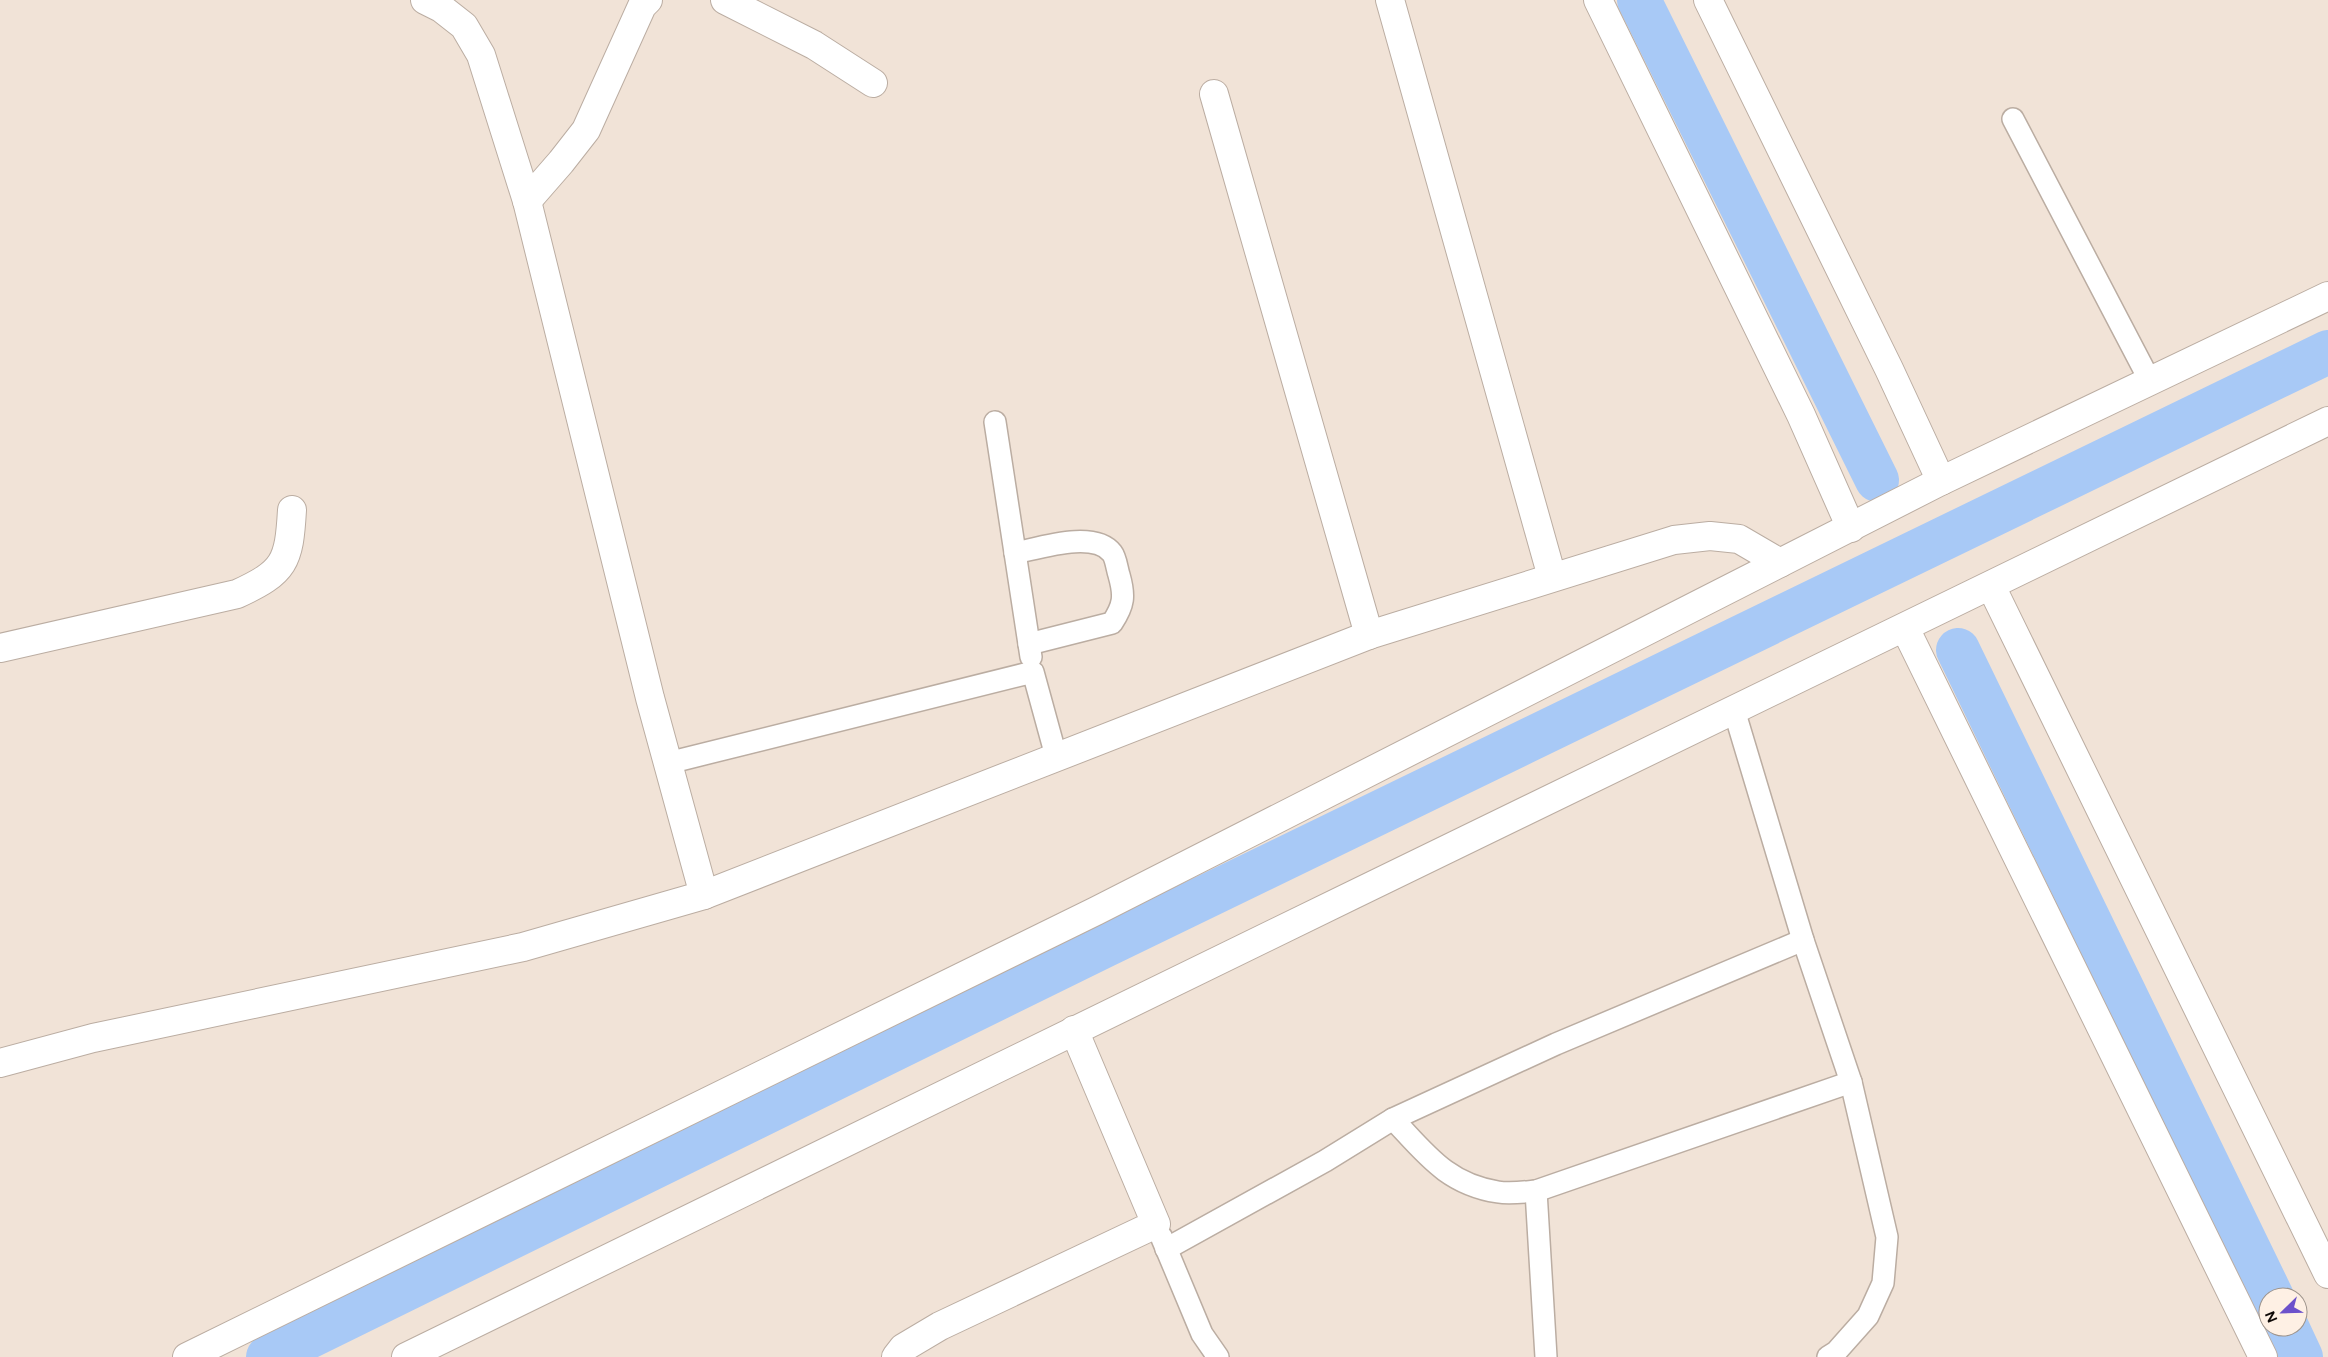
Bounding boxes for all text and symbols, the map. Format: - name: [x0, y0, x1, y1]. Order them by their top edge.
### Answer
- north arrow: [2258, 1287, 2308, 1337]
- text: N: [2262, 1309, 2281, 1325]

